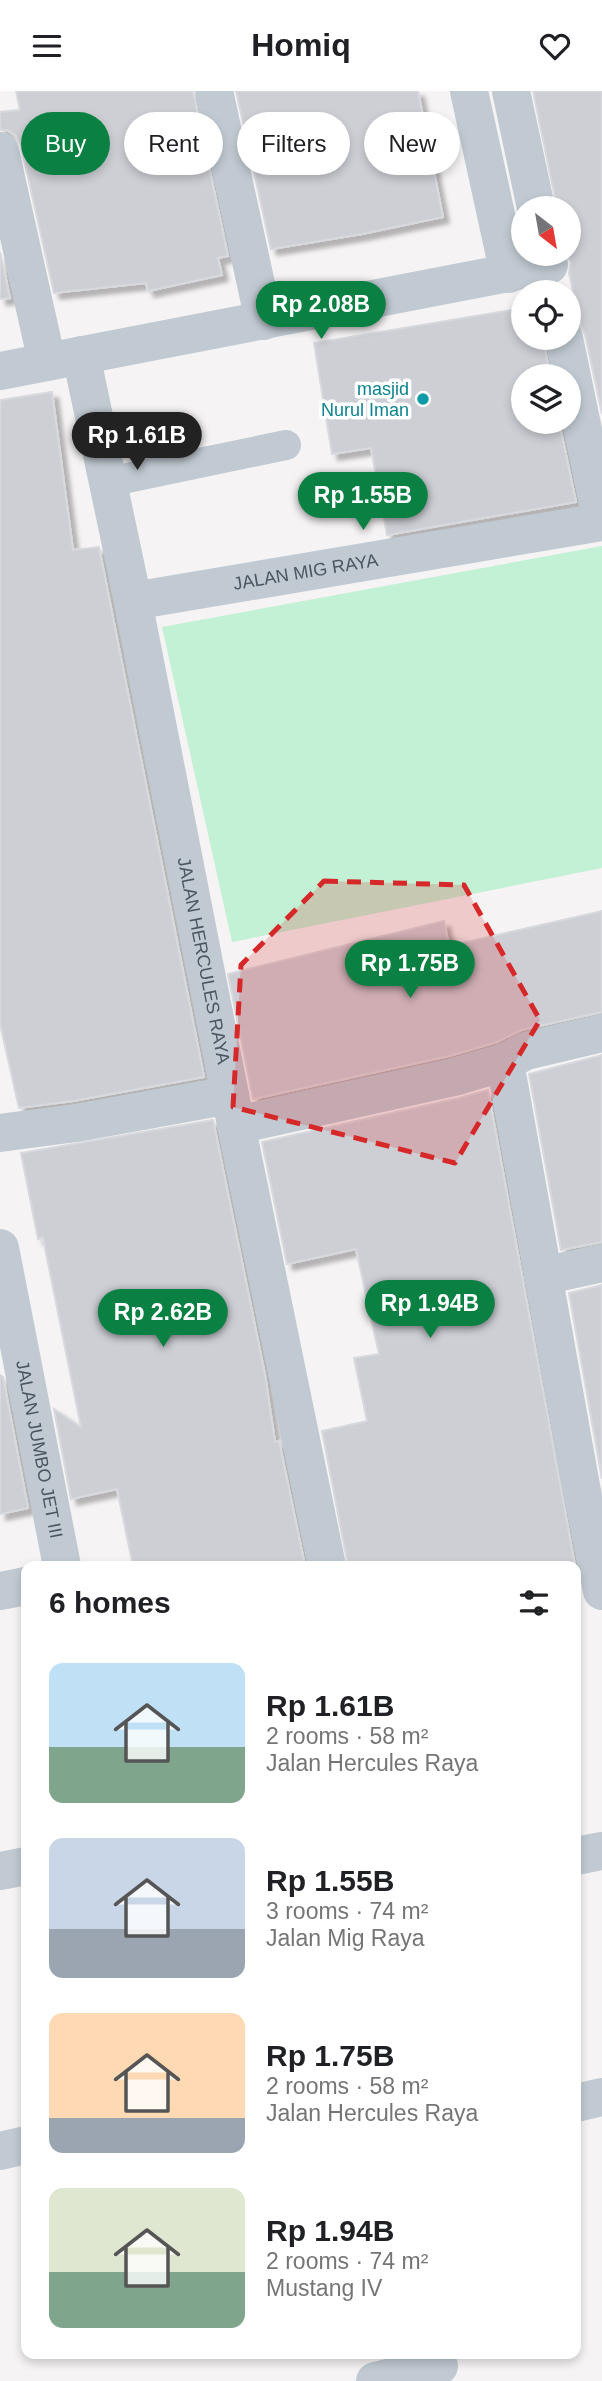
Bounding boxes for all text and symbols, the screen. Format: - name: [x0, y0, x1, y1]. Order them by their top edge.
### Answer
- icon: menu: [28, 27, 66, 65]
- text: Homiq: [251, 27, 351, 63]
- icon: heart: [536, 27, 574, 65]
- chip: Buy: [21, 112, 110, 175]
- chip: Rent: [124, 112, 223, 175]
- chip: Filters: [237, 112, 350, 175]
- chip: New: [364, 112, 460, 175]
- north arrow: [511, 196, 581, 266]
- map controls: [511, 196, 581, 434]
- button: locate: [511, 280, 581, 350]
- pin: Rp 2.08B: [249, 281, 393, 341]
- text: Rp 2.08B: [272, 291, 370, 317]
- button: layers: [511, 364, 581, 434]
- place label: masjid Nurul Iman: [321, 379, 409, 420]
- marker: masjid Nurul Iman: [415, 391, 431, 407]
- pin: Rp 1.61B: [65, 413, 209, 472]
- text: Rp 1.61B: [88, 422, 186, 448]
- pin: Rp 1.55B: [291, 473, 435, 532]
- text: Rp 1.55B: [314, 482, 412, 508]
- street label: JALAN MIG RAYA: [232, 550, 379, 594]
- street label: JALAN HERCULES RAYA: [174, 855, 234, 1066]
- pin: Rp 1.75B: [338, 941, 482, 1000]
- text: Rp 1.75B: [361, 950, 459, 976]
- pin: Rp 1.94B: [358, 1281, 502, 1340]
- pin: Rp 2.62B: [91, 1289, 235, 1349]
- text: Rp 1.94B: [381, 1290, 479, 1316]
- text: Rp 2.62B: [114, 1299, 212, 1325]
- street label: JALAN JUMBO JET III: [12, 1359, 66, 1540]
- icon: filters: [515, 1584, 553, 1622]
- text: 6 homes: [49, 1586, 171, 1619]
- text: Rp 1.61B: [266, 1689, 394, 1722]
- icon: home: [105, 1691, 189, 1775]
- text: 2 rooms · 58 m²: [266, 1723, 428, 1749]
- text: Jalan Hercules Raya: [266, 1750, 478, 1776]
- text: Rp 1.55B: [266, 1864, 394, 1897]
- icon: home: [105, 1866, 189, 1950]
- text: 3 rooms · 74 m²: [266, 1898, 428, 1924]
- text: Jalan Mig Raya: [266, 1925, 425, 1951]
- text: Rp 1.75B: [266, 2039, 394, 2072]
- icon: home: [105, 2041, 189, 2125]
- text: 2 rooms · 58 m²: [266, 2073, 428, 2099]
- text: Jalan Hercules Raya: [266, 2100, 478, 2126]
- text: Rp 1.94B: [266, 2214, 394, 2247]
- icon: home: [105, 2216, 189, 2300]
- text: 2 rooms · 74 m²: [266, 2248, 428, 2274]
- text: Mustang IV: [266, 2275, 382, 2301]

